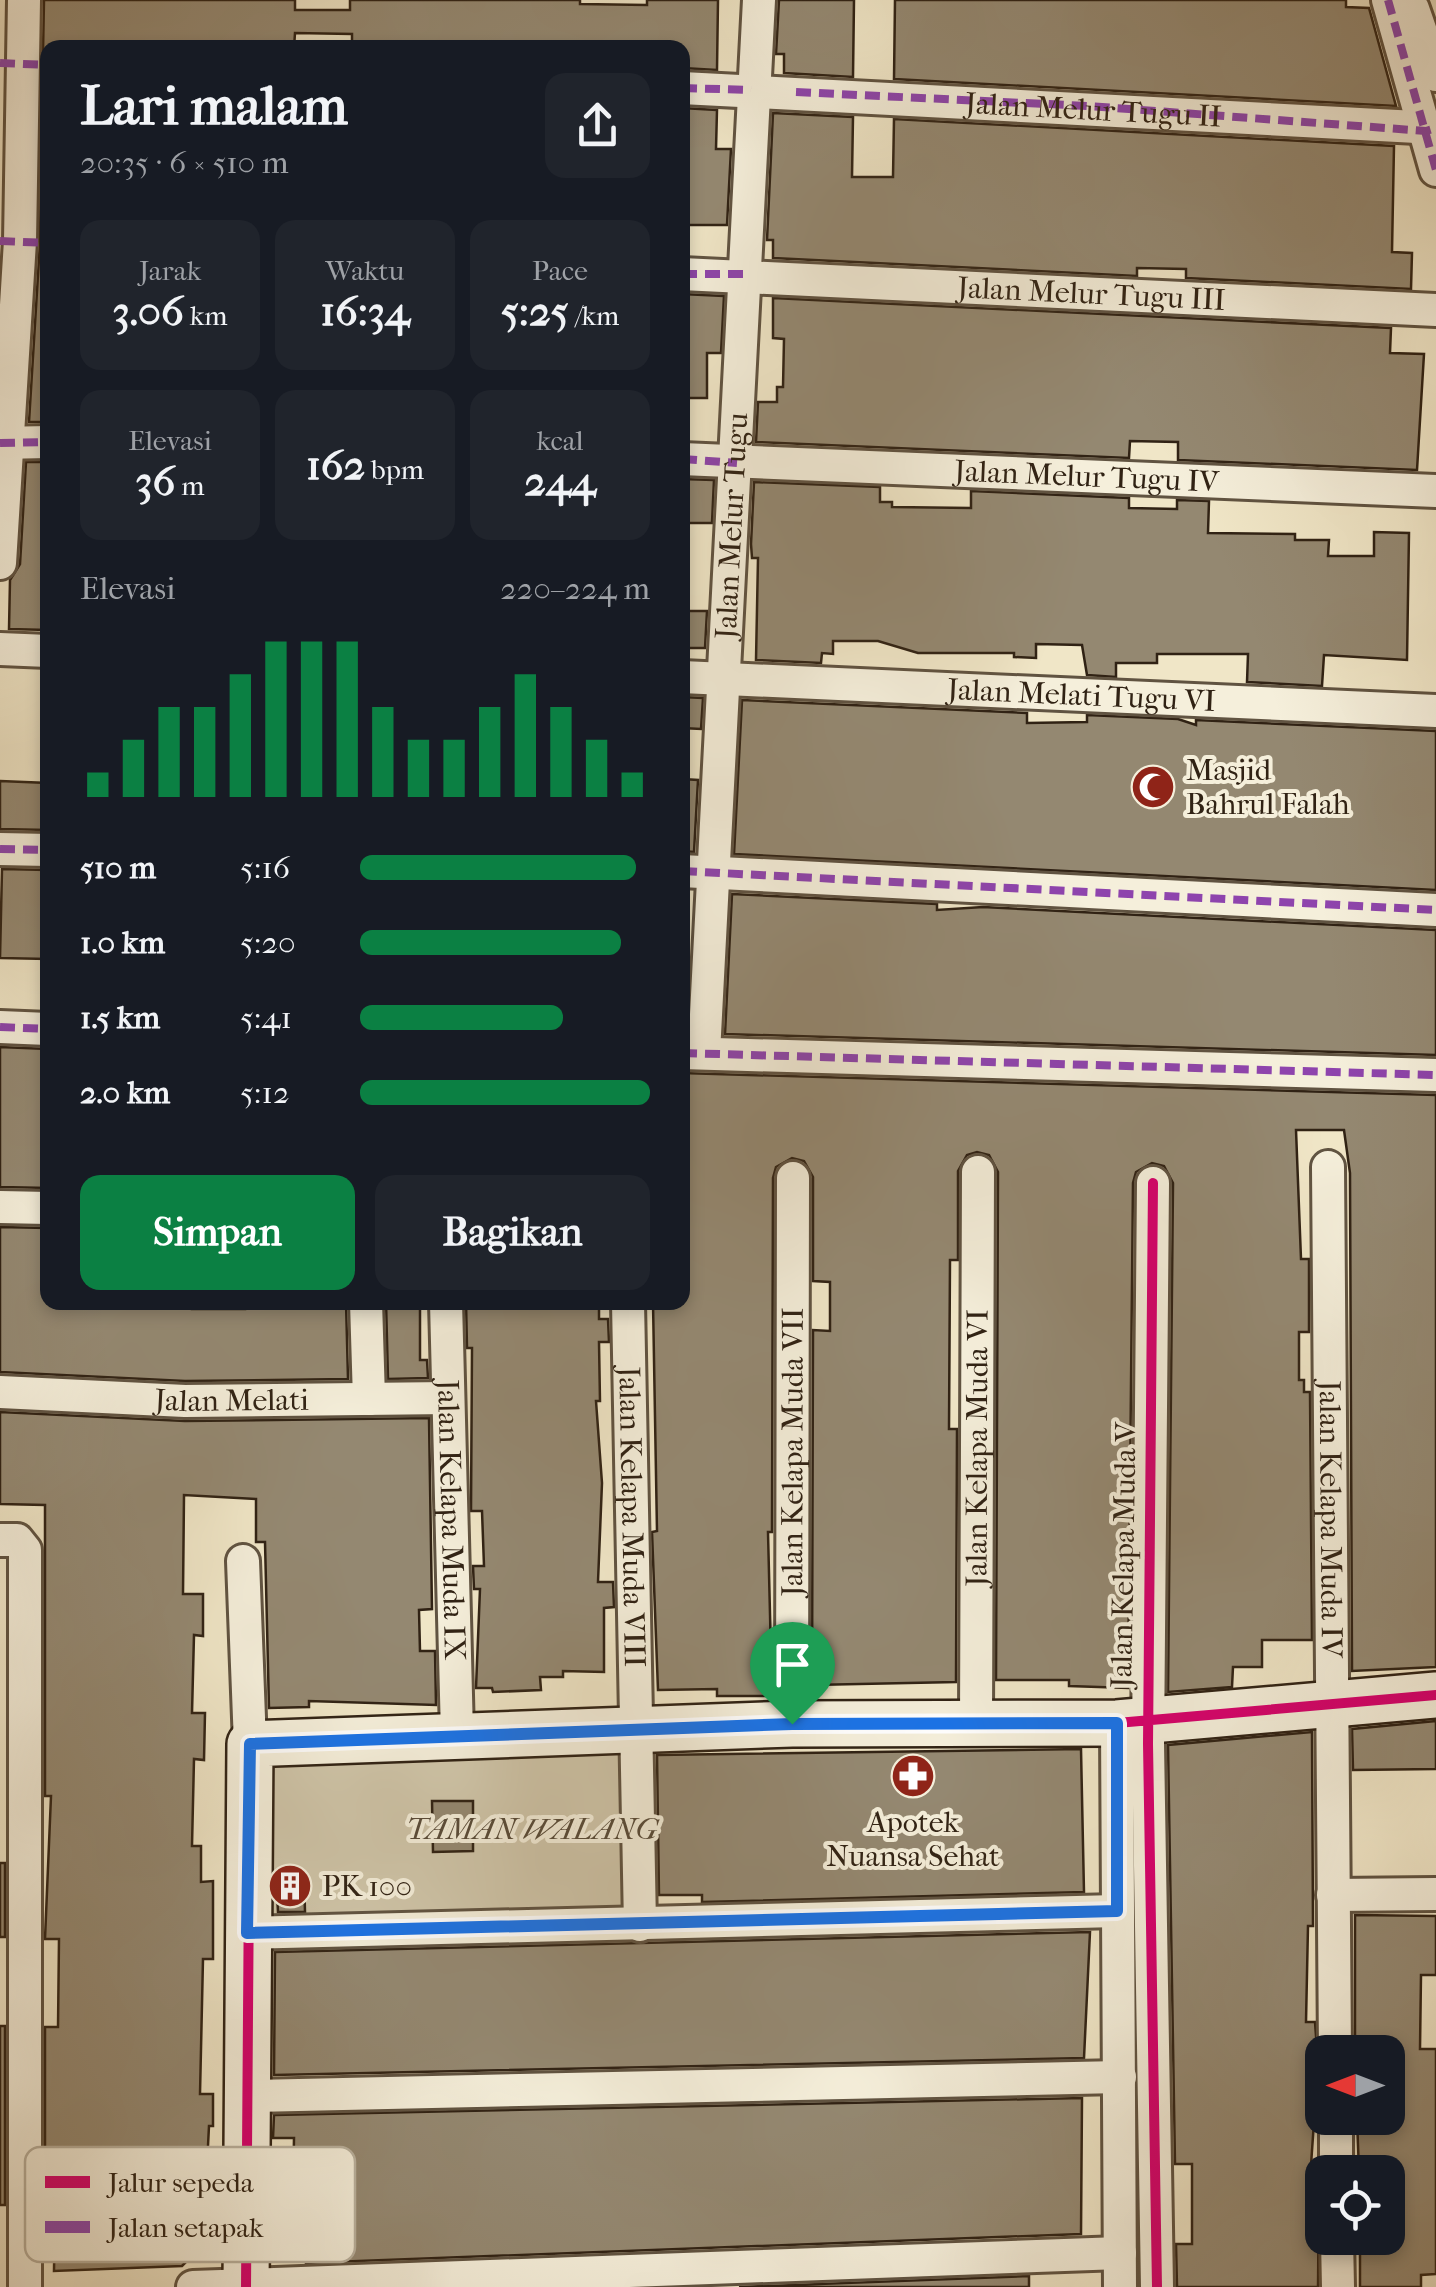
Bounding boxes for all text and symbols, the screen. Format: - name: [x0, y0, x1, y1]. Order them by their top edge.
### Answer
- button: share: [545, 73, 650, 178]
- text: Lari malam: [80, 74, 348, 138]
- street label: Jalan Melur Tugu II: [962, 85, 1222, 134]
- text: 20:35 · 6 × 510 m: [80, 144, 289, 181]
- text: Jarak: [139, 254, 201, 287]
- text: Waktu: [326, 254, 404, 287]
- text: Pace: [532, 254, 588, 287]
- street label: Jalan Melur Tugu III: [955, 270, 1226, 317]
- text: 3.06: [113, 287, 184, 336]
- text: 16:34: [320, 287, 410, 336]
- text: 5:25: [501, 287, 569, 336]
- text: km: [184, 299, 227, 332]
- text: /km: [569, 299, 619, 332]
- street label: Jalan Melur Tugu: [708, 412, 755, 642]
- text: Elevasi: [128, 424, 212, 457]
- text: kcal: [536, 424, 584, 457]
- text: 162: [306, 441, 365, 490]
- text: bpm: [365, 453, 424, 486]
- street label: Jalan Melur Tugu IV: [952, 453, 1221, 499]
- text: 36: [135, 457, 175, 506]
- text: 244: [524, 457, 596, 506]
- text: m: [175, 469, 205, 502]
- text: Elevasi: [80, 570, 175, 607]
- text: 220–224 m: [500, 570, 650, 607]
- street label: Jalan Melati Tugu VI: [945, 671, 1216, 719]
- place label: Masjid Bahrul Falah: [1186, 753, 1350, 822]
- mosque icon: Masjid Bahrul Falah: [1130, 764, 1176, 810]
- text: 510 m: [80, 849, 156, 886]
- text: 5:16: [240, 849, 290, 886]
- text: 1.0 km: [80, 924, 165, 961]
- text: 5:20: [240, 924, 296, 961]
- text: 1.5 km: [80, 999, 160, 1036]
- text: 5:41: [240, 999, 292, 1036]
- text: 2.0 km: [80, 1074, 170, 1111]
- text: 5:12: [240, 1074, 289, 1111]
- button: Simpan: [80, 1175, 355, 1290]
- button: Bagikan: [375, 1175, 650, 1290]
- street label: Jalan Kelapa Muda VII: [775, 1307, 810, 1599]
- street label: Jalan Kelapa Muda VI: [959, 1309, 995, 1589]
- street label: Jalan Kelapa Muda VIII: [612, 1364, 653, 1668]
- street label: Jalan Kelapa Muda IX: [430, 1377, 473, 1662]
- street label: Jalan Kelapa Muda IV: [1312, 1378, 1349, 1659]
- street label: Jalan Melati: [152, 1382, 309, 1419]
- street label: Jalan Kelapa Muda V: [1104, 1421, 1144, 1690]
- pin: [750, 1622, 835, 1725]
- icon: arrive: [765, 1637, 820, 1692]
- pharmacy icon: Apotek Nuansa Sehat: [890, 1753, 936, 1799]
- place label: Apotek Nuansa Sehat: [826, 1805, 1000, 1874]
- park label: TAMAN WALANG: [406, 1812, 660, 1847]
- building icon: PK 100: [267, 1863, 313, 1909]
- place label: PK 100: [322, 1869, 412, 1904]
- north arrow: [1305, 2035, 1405, 2135]
- map controls: [1305, 2035, 1405, 2255]
- legend: [25, 2147, 355, 2262]
- button: locate: [1305, 2155, 1405, 2255]
- text: Jalur sepeda: [106, 2166, 255, 2199]
- text: Jalan setapak: [106, 2211, 264, 2244]

